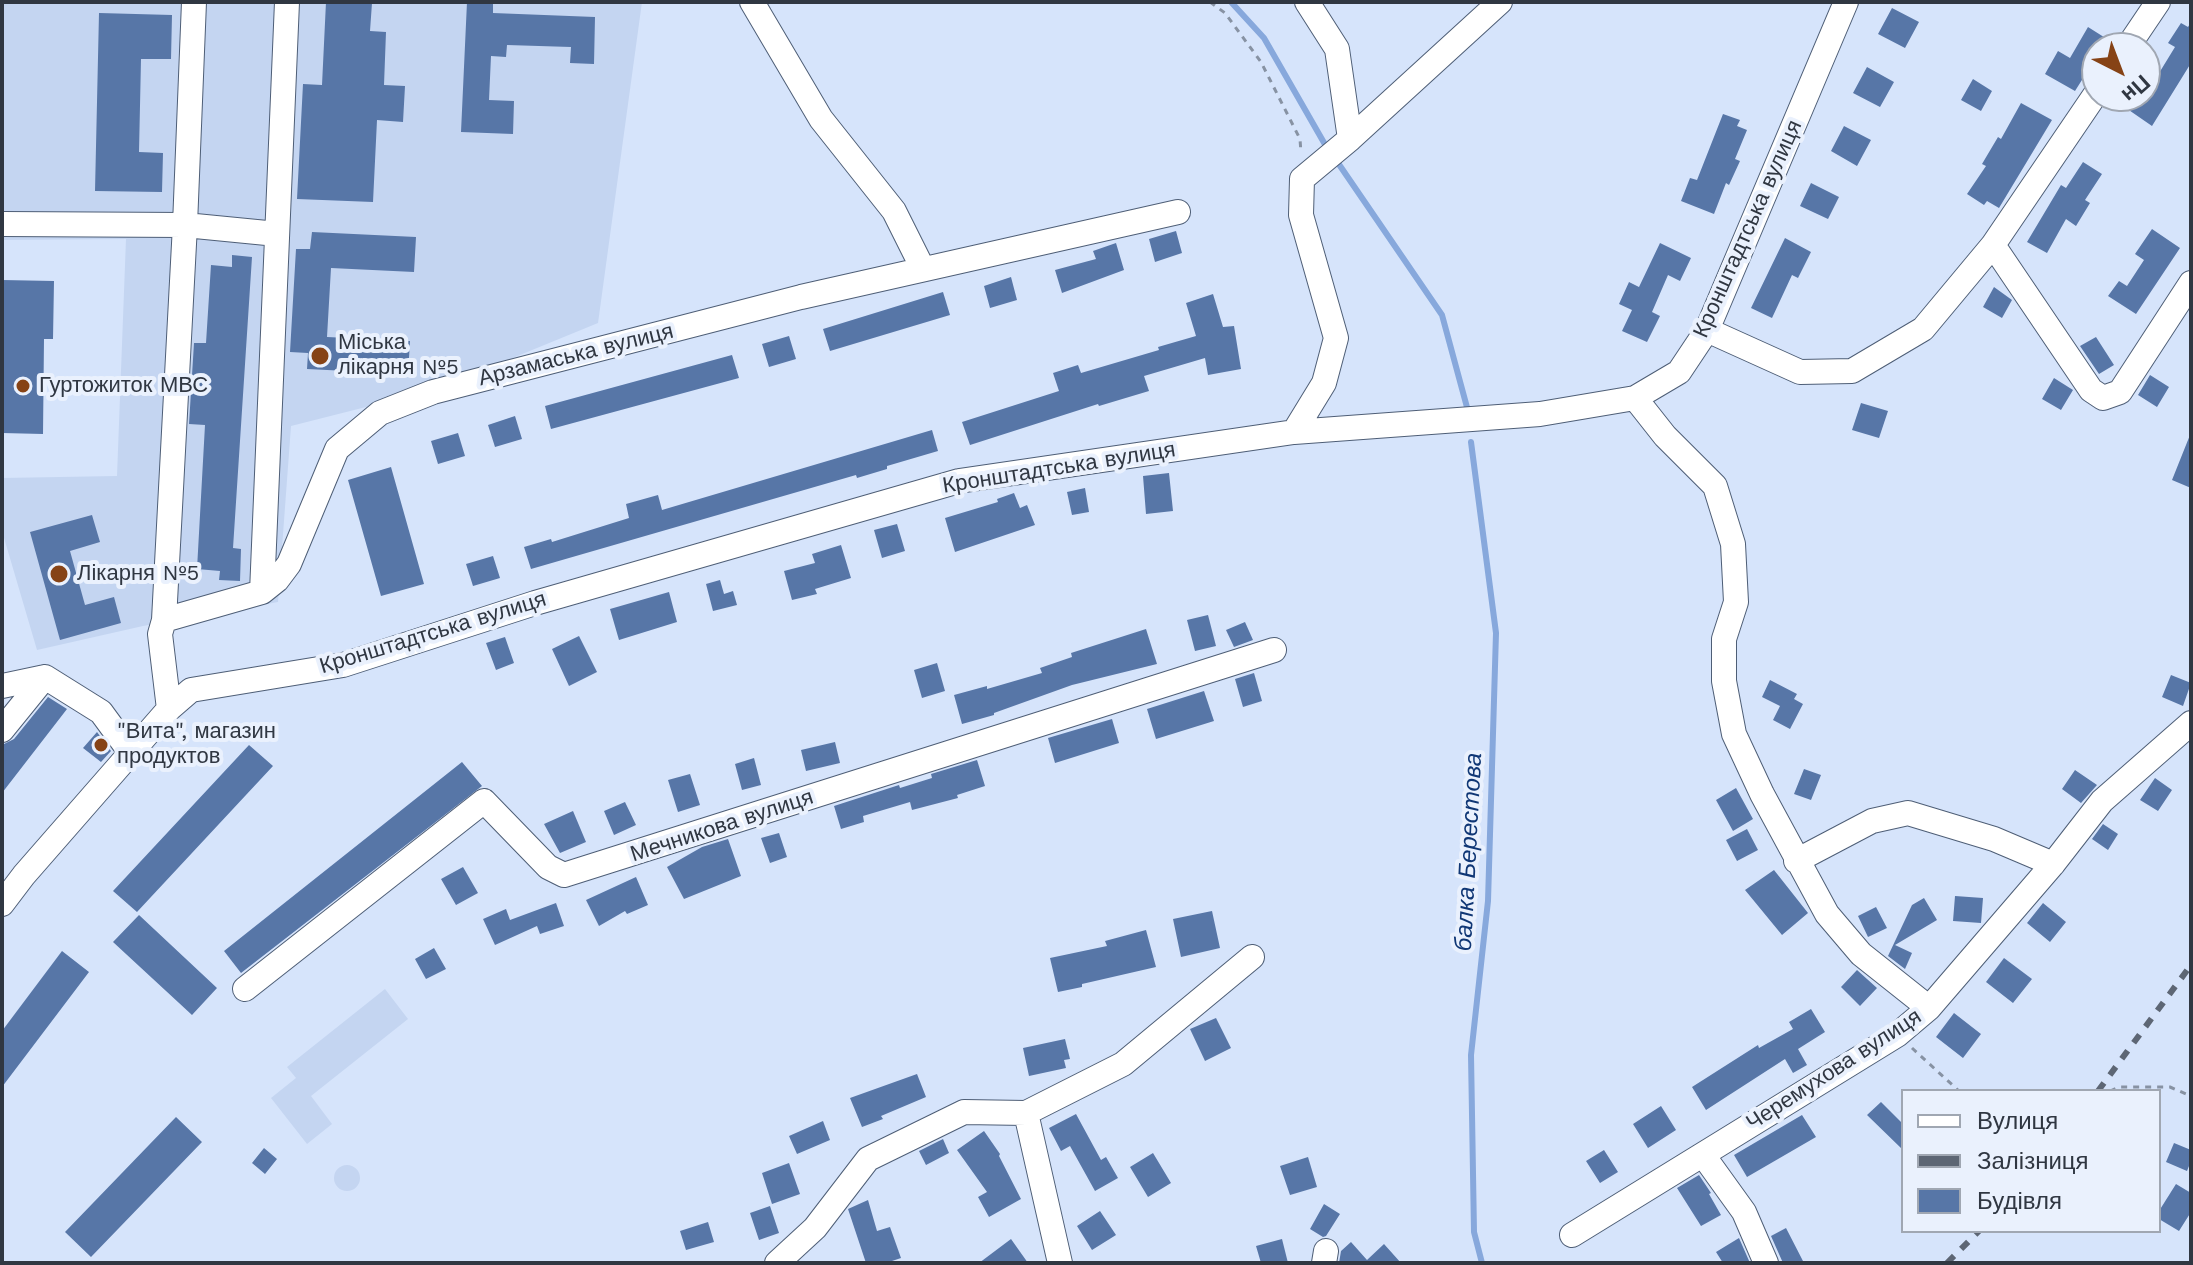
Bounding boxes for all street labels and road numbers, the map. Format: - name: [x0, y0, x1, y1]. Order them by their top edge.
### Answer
- street label: Кронштадтська вулиця: [1688, 116, 1808, 342]
- street label: Арзамаська вулиця: [476, 318, 676, 392]
- street label: Кронштадтська вулиця: [941, 437, 1177, 499]
- street label: Кронштадтська вулиця: [317, 586, 549, 680]
- street label: Мечникова вулиця: [627, 784, 817, 868]
- street label: Черемухова вулиця: [1742, 1004, 1926, 1136]

